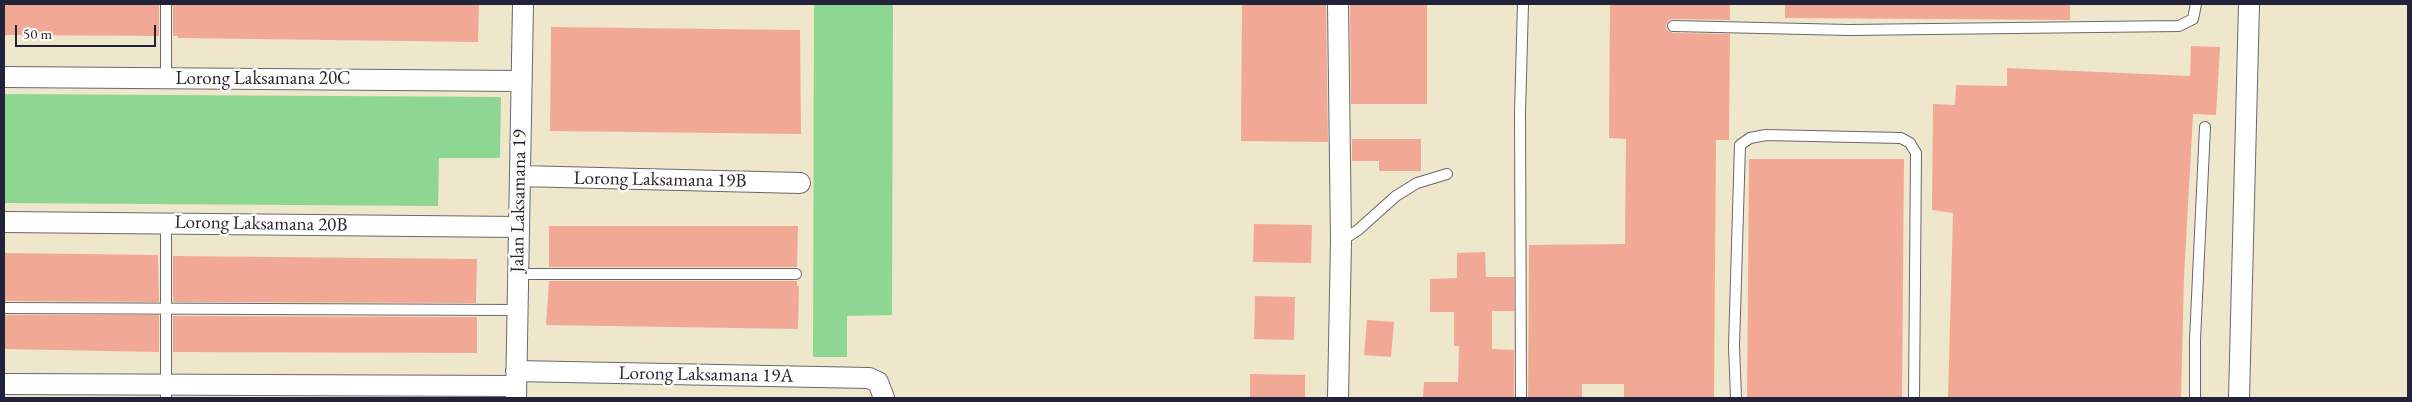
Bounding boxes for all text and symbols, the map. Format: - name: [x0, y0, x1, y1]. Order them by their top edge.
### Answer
- scale bar: [18, 15, 159, 47]
- text: 50 m: [23, 24, 52, 43]
- street label: Lorong Laksamana 20C: [175, 68, 351, 90]
- street label: Jalan Laksamana 19: [506, 129, 532, 273]
- street label: Lorong Laksamana 19B: [573, 167, 747, 193]
- street label: Lorong Laksamana 20B: [174, 211, 348, 237]
- street label: Lorong Laksamana 19A: [618, 362, 794, 388]

